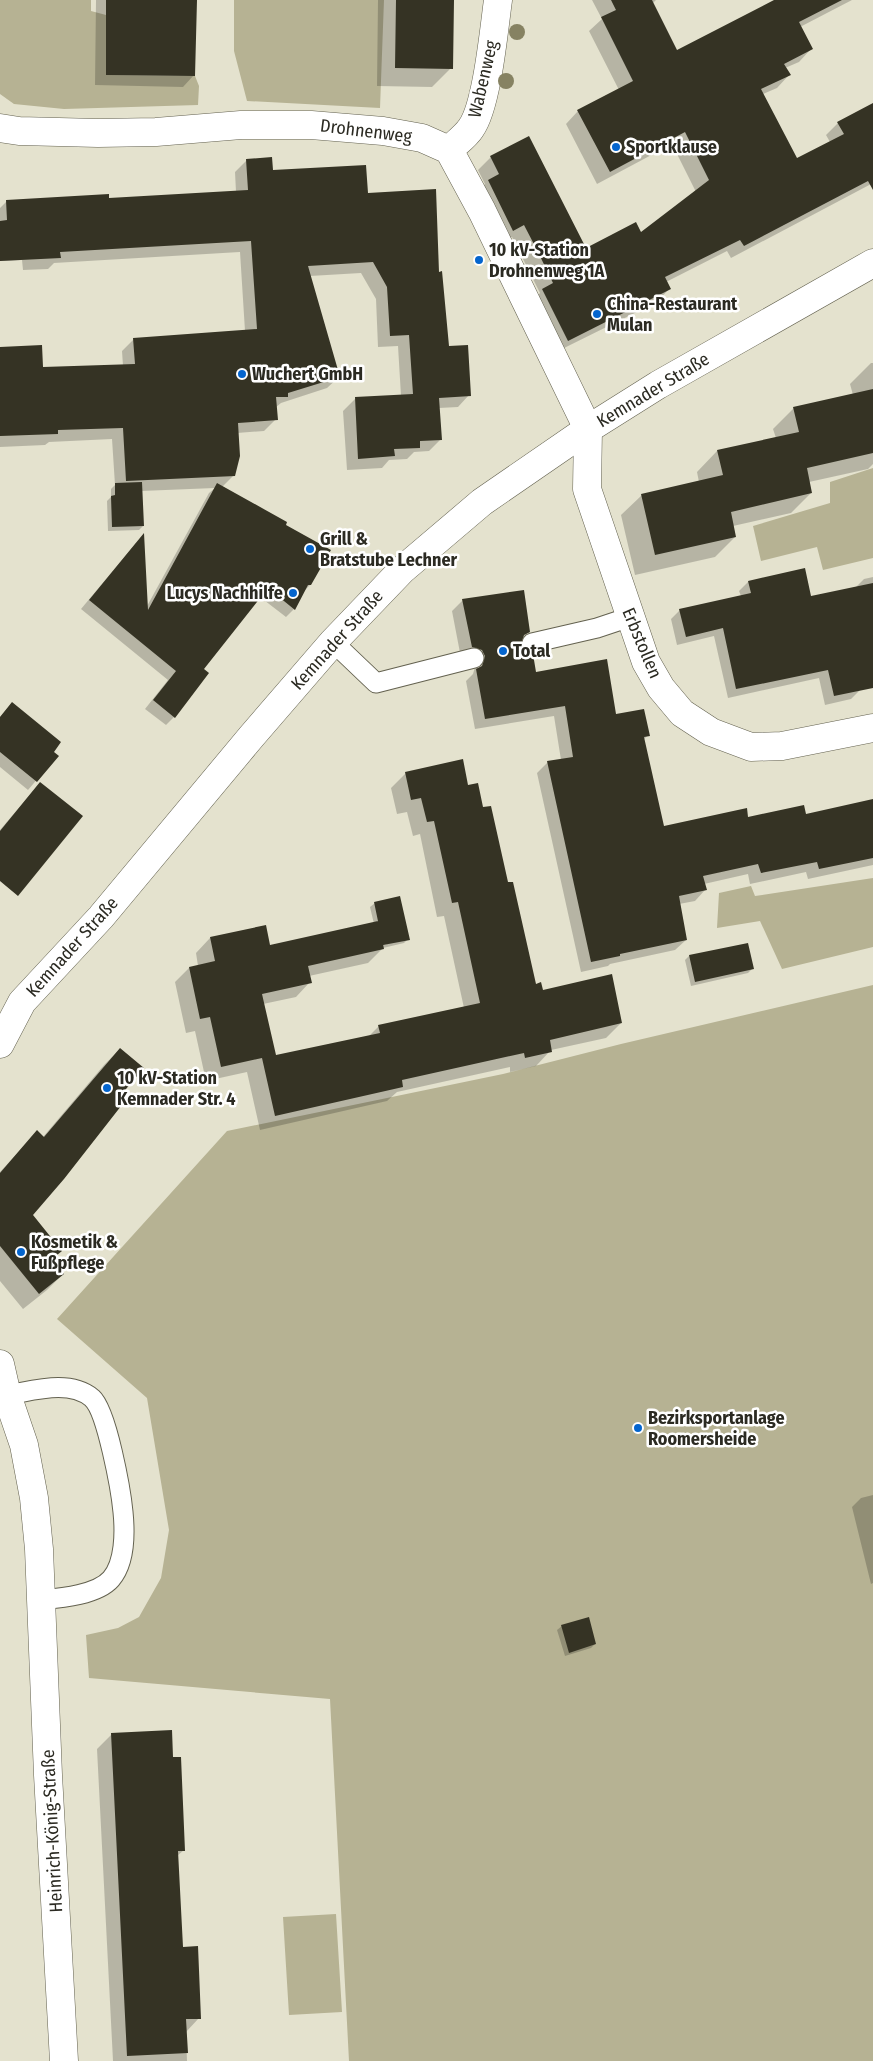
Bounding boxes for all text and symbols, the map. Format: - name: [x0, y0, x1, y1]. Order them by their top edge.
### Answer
- street label: Wabenweg: [463, 38, 503, 120]
- street label: Drohnenweg: [319, 114, 414, 148]
- place label: Sportklause: [626, 136, 717, 158]
- marker: Sportklause: [610, 141, 622, 153]
- place label: 10 kV-Station Drohnenweg 1A: [489, 239, 605, 282]
- marker: 10 kV-Station Drohnenweg 1A: [473, 254, 485, 266]
- place label: China-Restaurant Mulan: [607, 293, 738, 336]
- marker: China-Restaurant Mulan: [591, 308, 603, 320]
- street label: Kemnader Straße: [593, 348, 713, 432]
- place label: Wuchert GmbH: [252, 363, 363, 385]
- marker: Wuchert GmbH: [236, 368, 248, 380]
- place label: Grill & Bratstube Lechner: [320, 528, 458, 571]
- marker: Grill & Bratstube Lechner: [304, 543, 316, 555]
- place label: Lucys Nachhilfe: [167, 582, 283, 604]
- street label: Kemnader Straße: [286, 585, 388, 695]
- marker: Lucys Nachhilfe: [287, 587, 299, 599]
- street label: Erbstollen: [617, 604, 667, 682]
- place label: Total: [513, 640, 550, 662]
- marker: Total: [497, 645, 509, 657]
- street label: Kemnader Straße: [21, 892, 123, 1002]
- place label: 10 kV-Station Kemnader Str. 4: [117, 1067, 236, 1110]
- marker: 10 kV-Station Kemnader Str. 4: [101, 1082, 113, 1094]
- place label: Kosmetik & Fußpflege: [31, 1231, 118, 1274]
- marker: Kosmetik & Fußpflege: [15, 1246, 27, 1258]
- place label: Bezirksportanlage Roomersheide: [648, 1407, 785, 1450]
- marker: Bezirksportanlage Roomersheide: [632, 1422, 644, 1434]
- street label: Heinrich-König-Straße: [37, 1749, 67, 1913]

